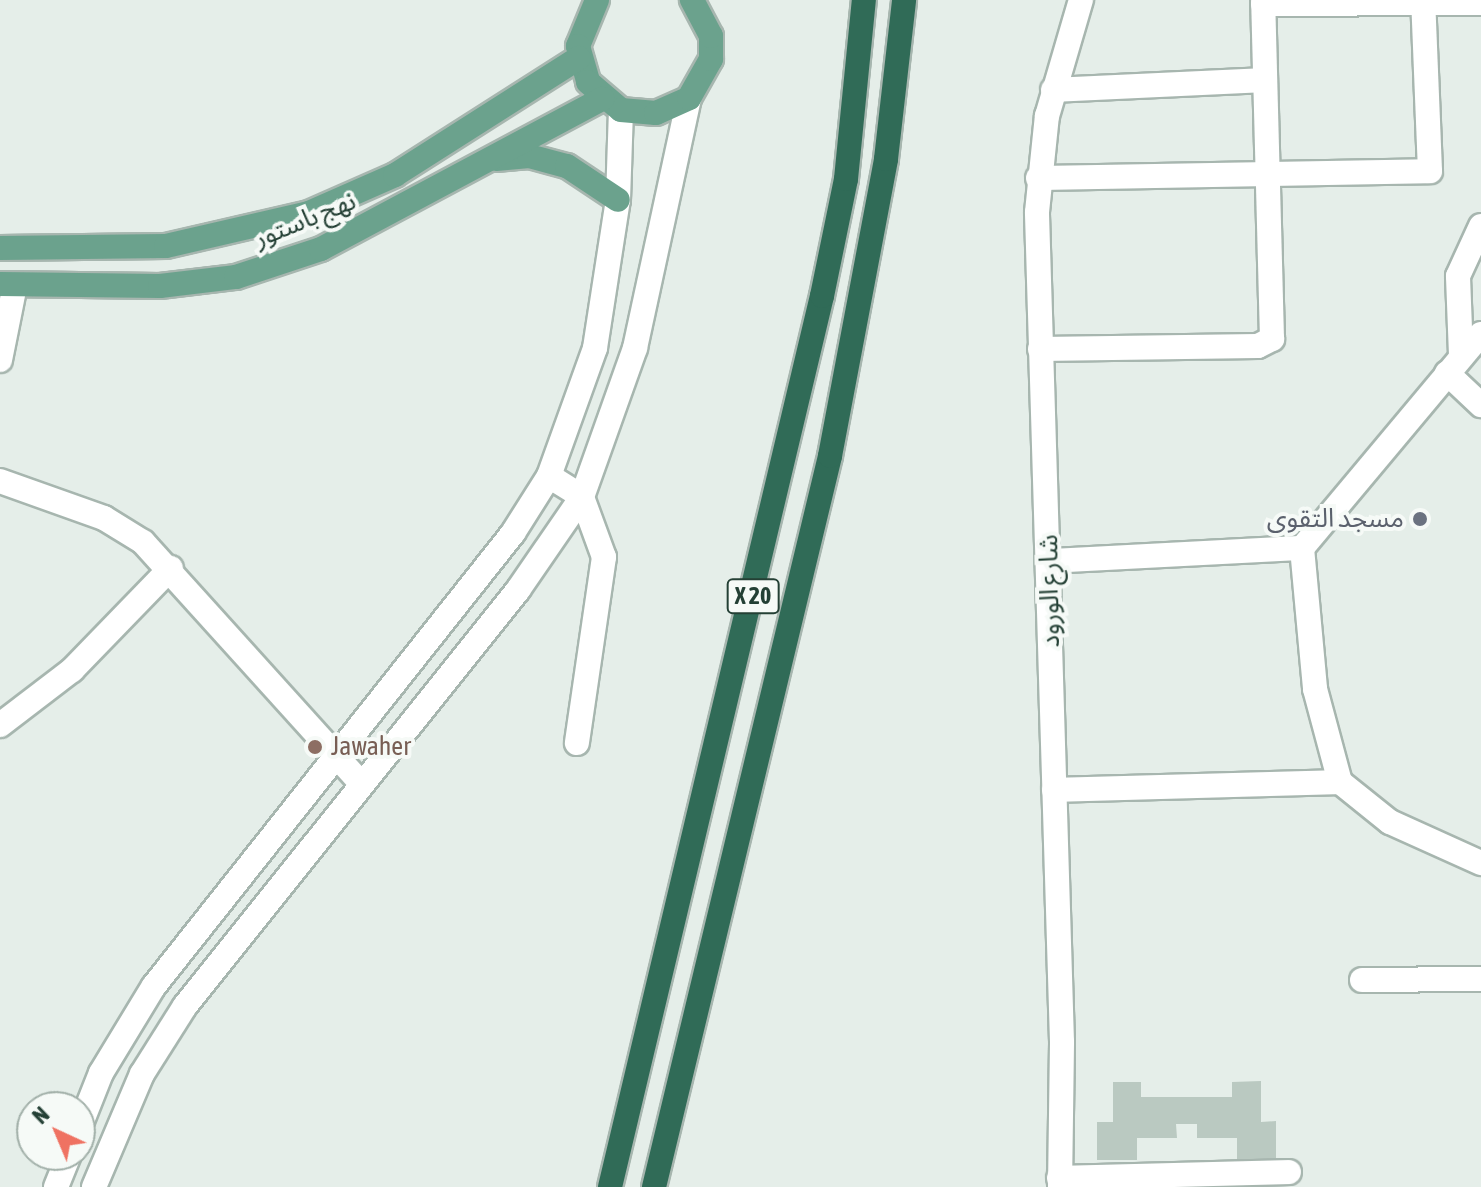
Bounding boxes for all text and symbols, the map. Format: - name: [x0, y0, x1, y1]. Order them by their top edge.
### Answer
- street label: نهج باستور: [250, 185, 360, 255]
- place label: مسجد التقوى: [1267, 503, 1404, 535]
- marker: مسجد التقوى: [1411, 510, 1429, 528]
- street label: شارع الورود: [1033, 534, 1067, 648]
- road number: X 20: [725, 576, 781, 616]
- place label: Jawaher: [331, 731, 411, 763]
- marker: Jawaher: [306, 738, 324, 756]
- north arrow: [16, 1091, 96, 1171]
- text: N: [27, 1101, 54, 1129]

